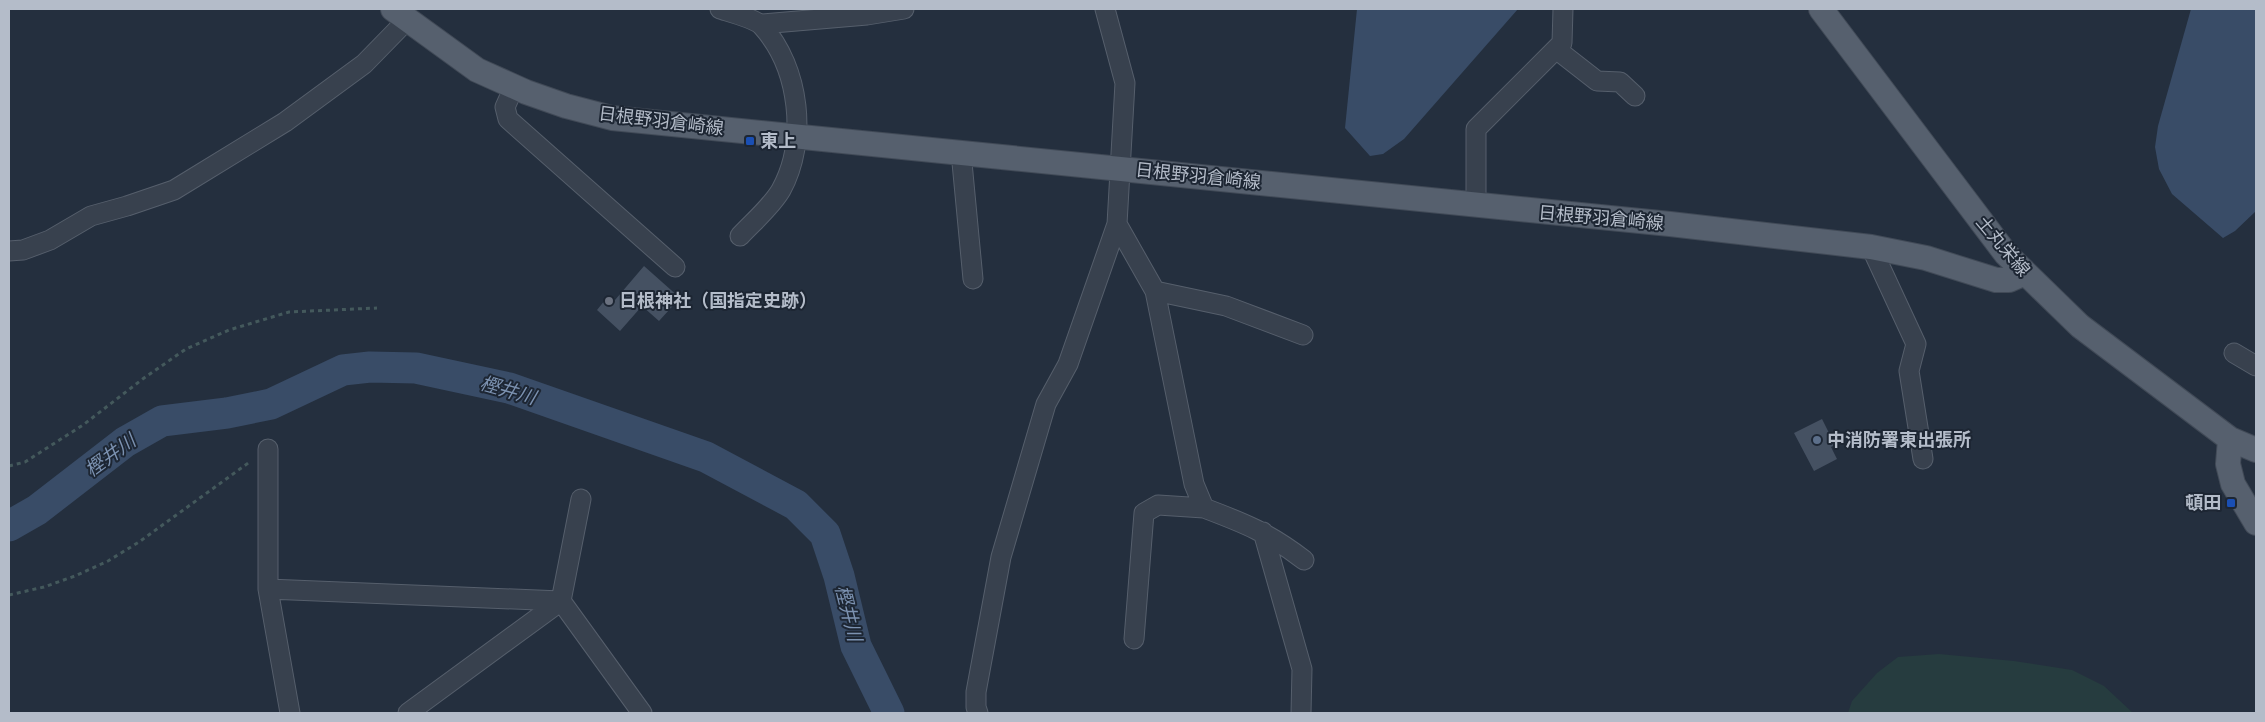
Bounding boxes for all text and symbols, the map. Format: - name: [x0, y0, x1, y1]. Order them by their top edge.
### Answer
- street label: 日根野羽倉崎線: [597, 102, 725, 139]
- place label: 東上: [760, 130, 796, 151]
- marker: 東上: [744, 135, 756, 147]
- street label: 日根野羽倉崎線: [1134, 158, 1262, 193]
- street label: 日根野羽倉崎線: [1537, 202, 1665, 233]
- street label: 土丸栄線: [1972, 211, 2035, 280]
- place label: 日根神社（国指定史跡）: [619, 290, 817, 311]
- marker: 日根神社（国指定史跡）: [603, 295, 615, 307]
- water label: 樫井川: [478, 372, 540, 409]
- water label: 樫井川: [80, 428, 141, 481]
- place label: 中消防署東出張所: [1827, 429, 1971, 450]
- marker: 中消防署東出張所: [1811, 434, 1823, 446]
- place label: 頓田: [2185, 492, 2221, 513]
- marker: 頓田: [2225, 497, 2237, 509]
- water label: 樫井川: [831, 583, 867, 645]

